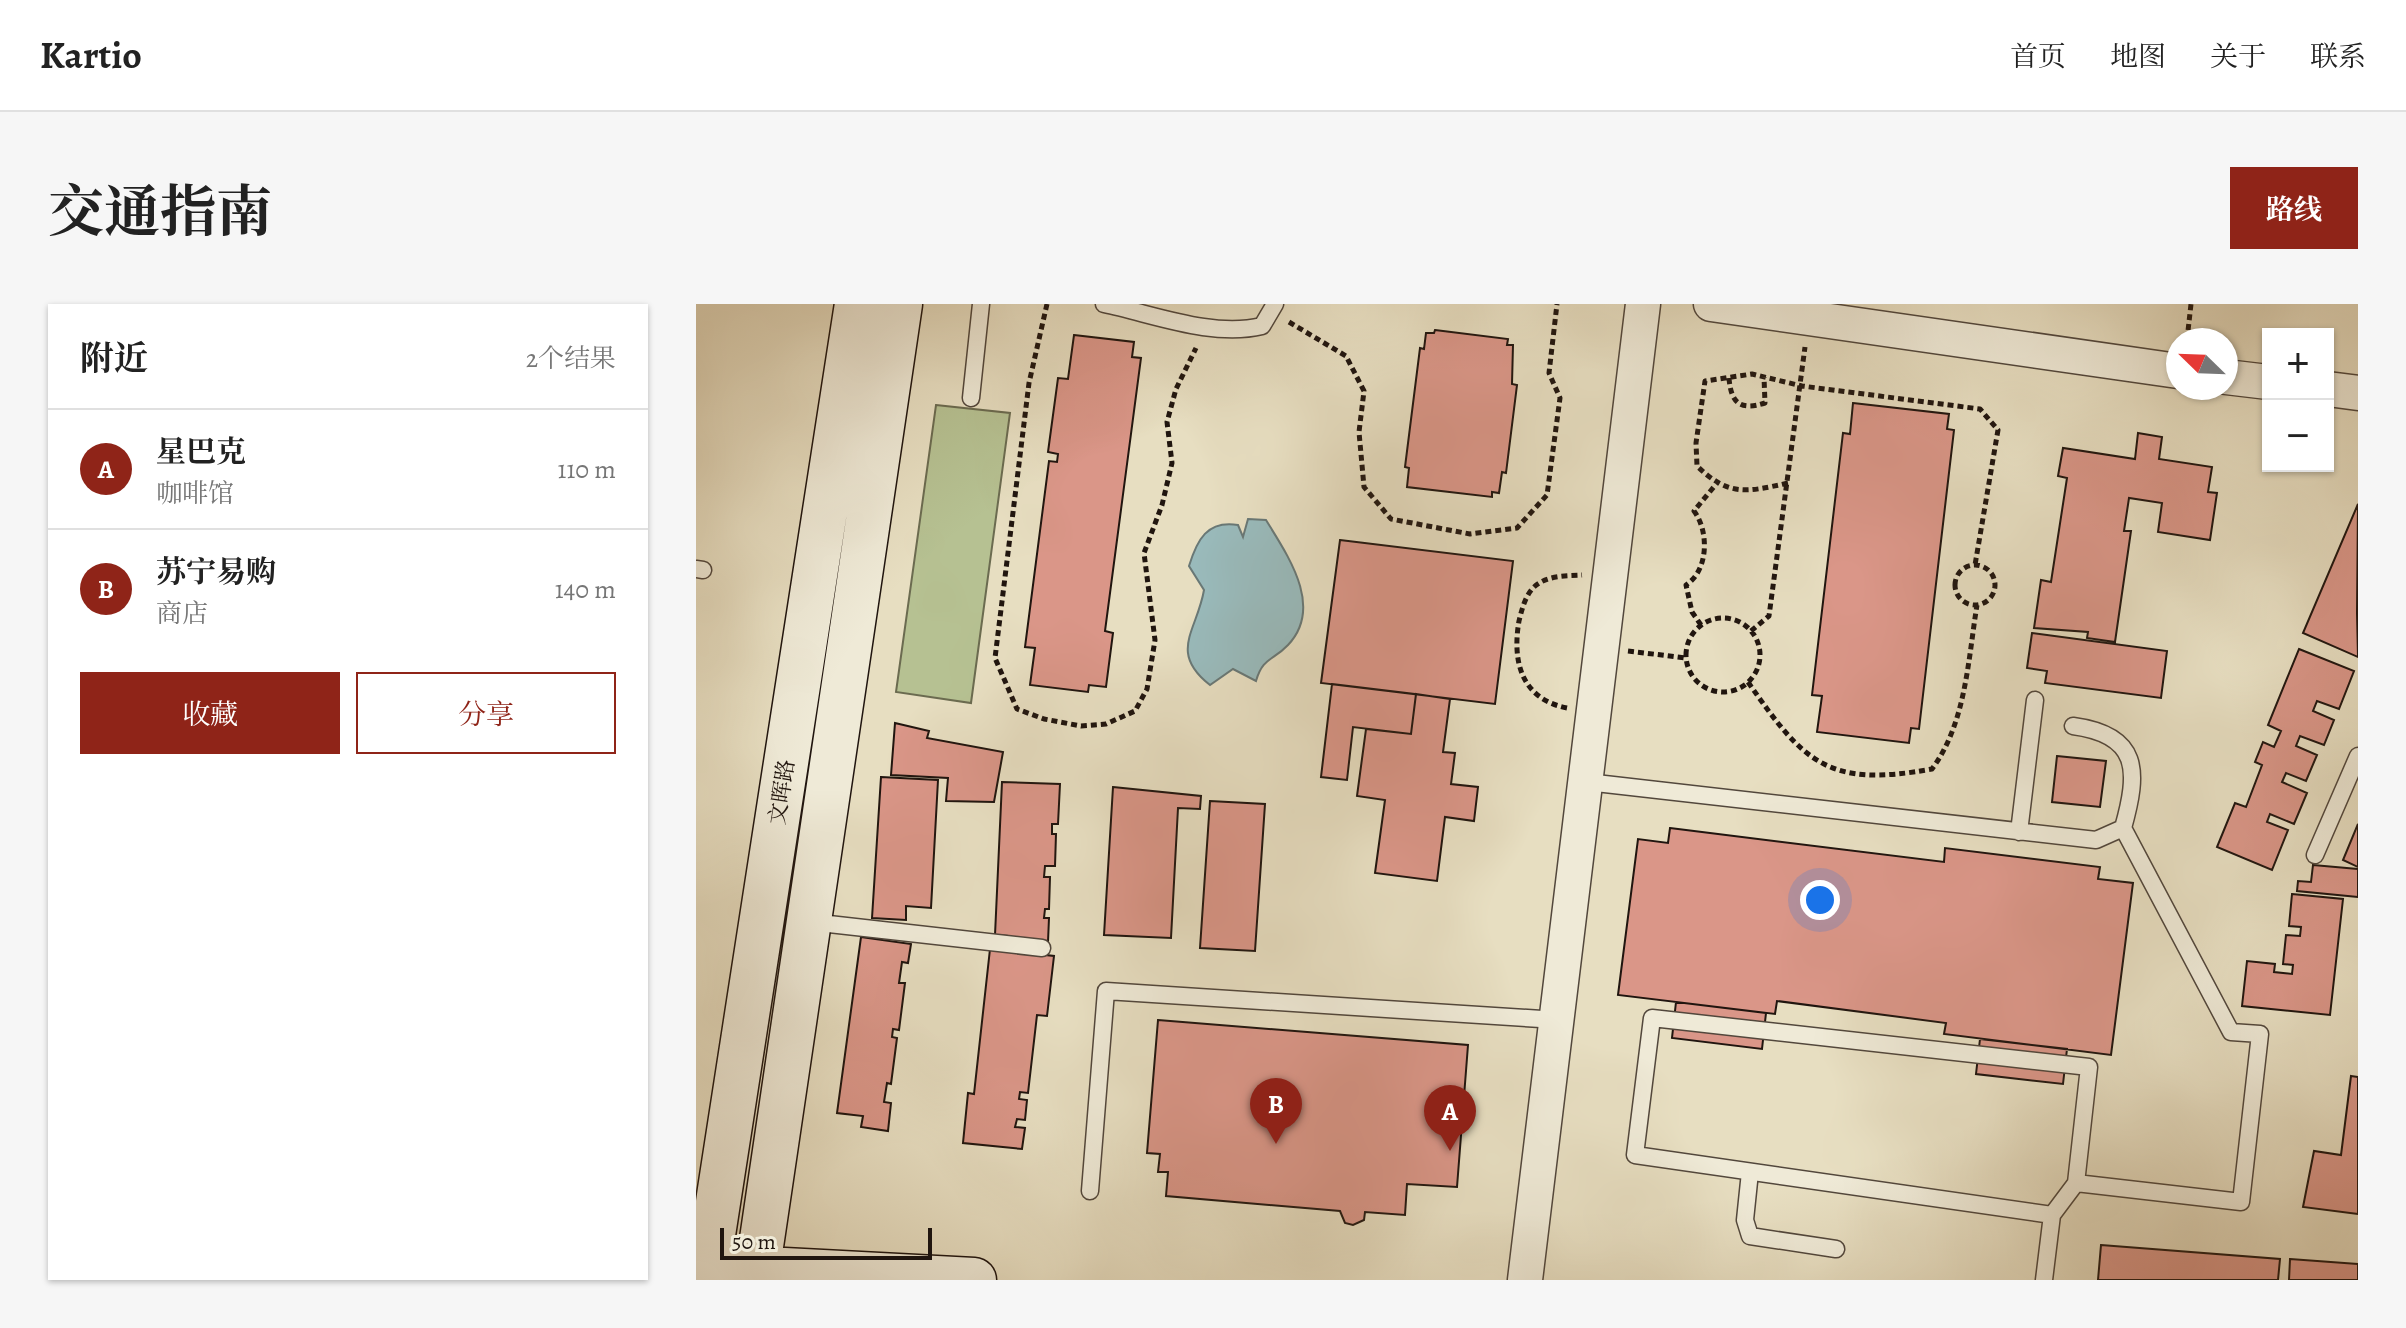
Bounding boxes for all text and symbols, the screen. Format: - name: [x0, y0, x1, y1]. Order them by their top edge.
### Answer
- text: Kartio: [40, 29, 142, 81]
- text: 首页: [2010, 38, 2066, 76]
- text: 地图: [2110, 38, 2166, 76]
- text: 关于: [2210, 38, 2266, 76]
- text: 联系: [2310, 38, 2366, 76]
- button: 路线: [2230, 167, 2358, 249]
- text: 交通指南: [48, 174, 272, 250]
- north arrow: [2166, 328, 2238, 400]
- map controls: [2262, 328, 2334, 472]
- button: +: [2262, 328, 2334, 400]
- text: 附近: [80, 335, 148, 382]
- text: 2个结果: [526, 341, 616, 376]
- button: −: [2262, 400, 2334, 472]
- text: 星巴克: [156, 432, 246, 472]
- text: A: [98, 452, 114, 487]
- text: 110 m: [558, 452, 616, 487]
- text: 咖啡馆: [156, 476, 234, 511]
- text: 苏宁易购: [156, 552, 276, 592]
- text: B: [98, 572, 114, 607]
- text: 140 m: [555, 572, 616, 607]
- text: 商店: [156, 596, 208, 631]
- button: 收藏: [80, 672, 340, 754]
- button: 分享: [356, 672, 616, 754]
- street label: 文晖路: [762, 757, 802, 827]
- your location: [1800, 880, 1840, 920]
- pin: B: [1250, 1078, 1302, 1144]
- pin: A: [1424, 1085, 1476, 1151]
- scale bar: [720, 1224, 932, 1260]
- text: 50 m: [732, 1227, 776, 1257]

